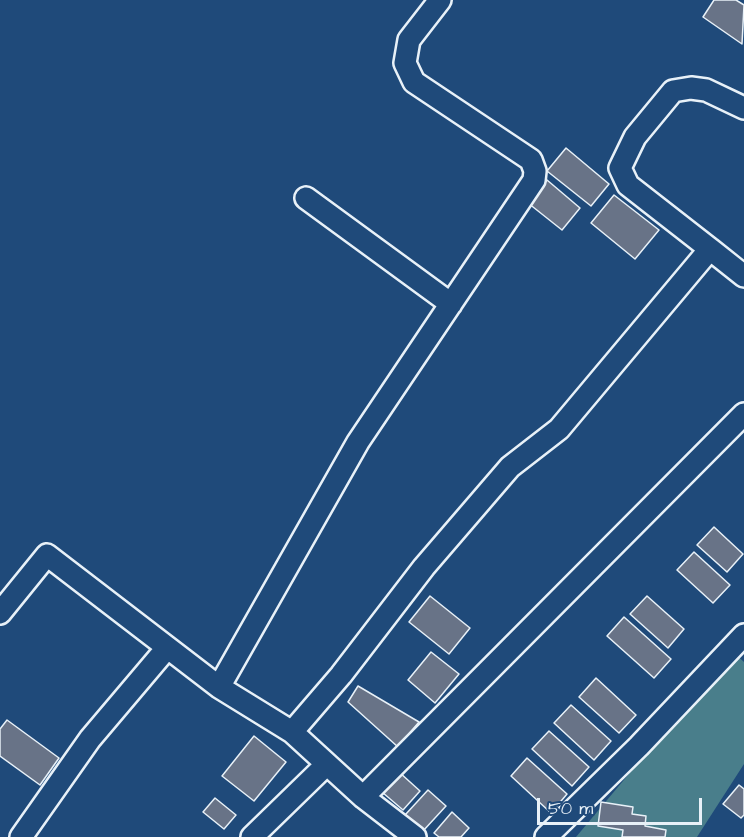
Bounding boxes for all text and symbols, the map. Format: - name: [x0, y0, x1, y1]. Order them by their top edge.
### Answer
- scale bar: [540, 786, 705, 824]
- text: 50 m: [548, 796, 593, 821]

